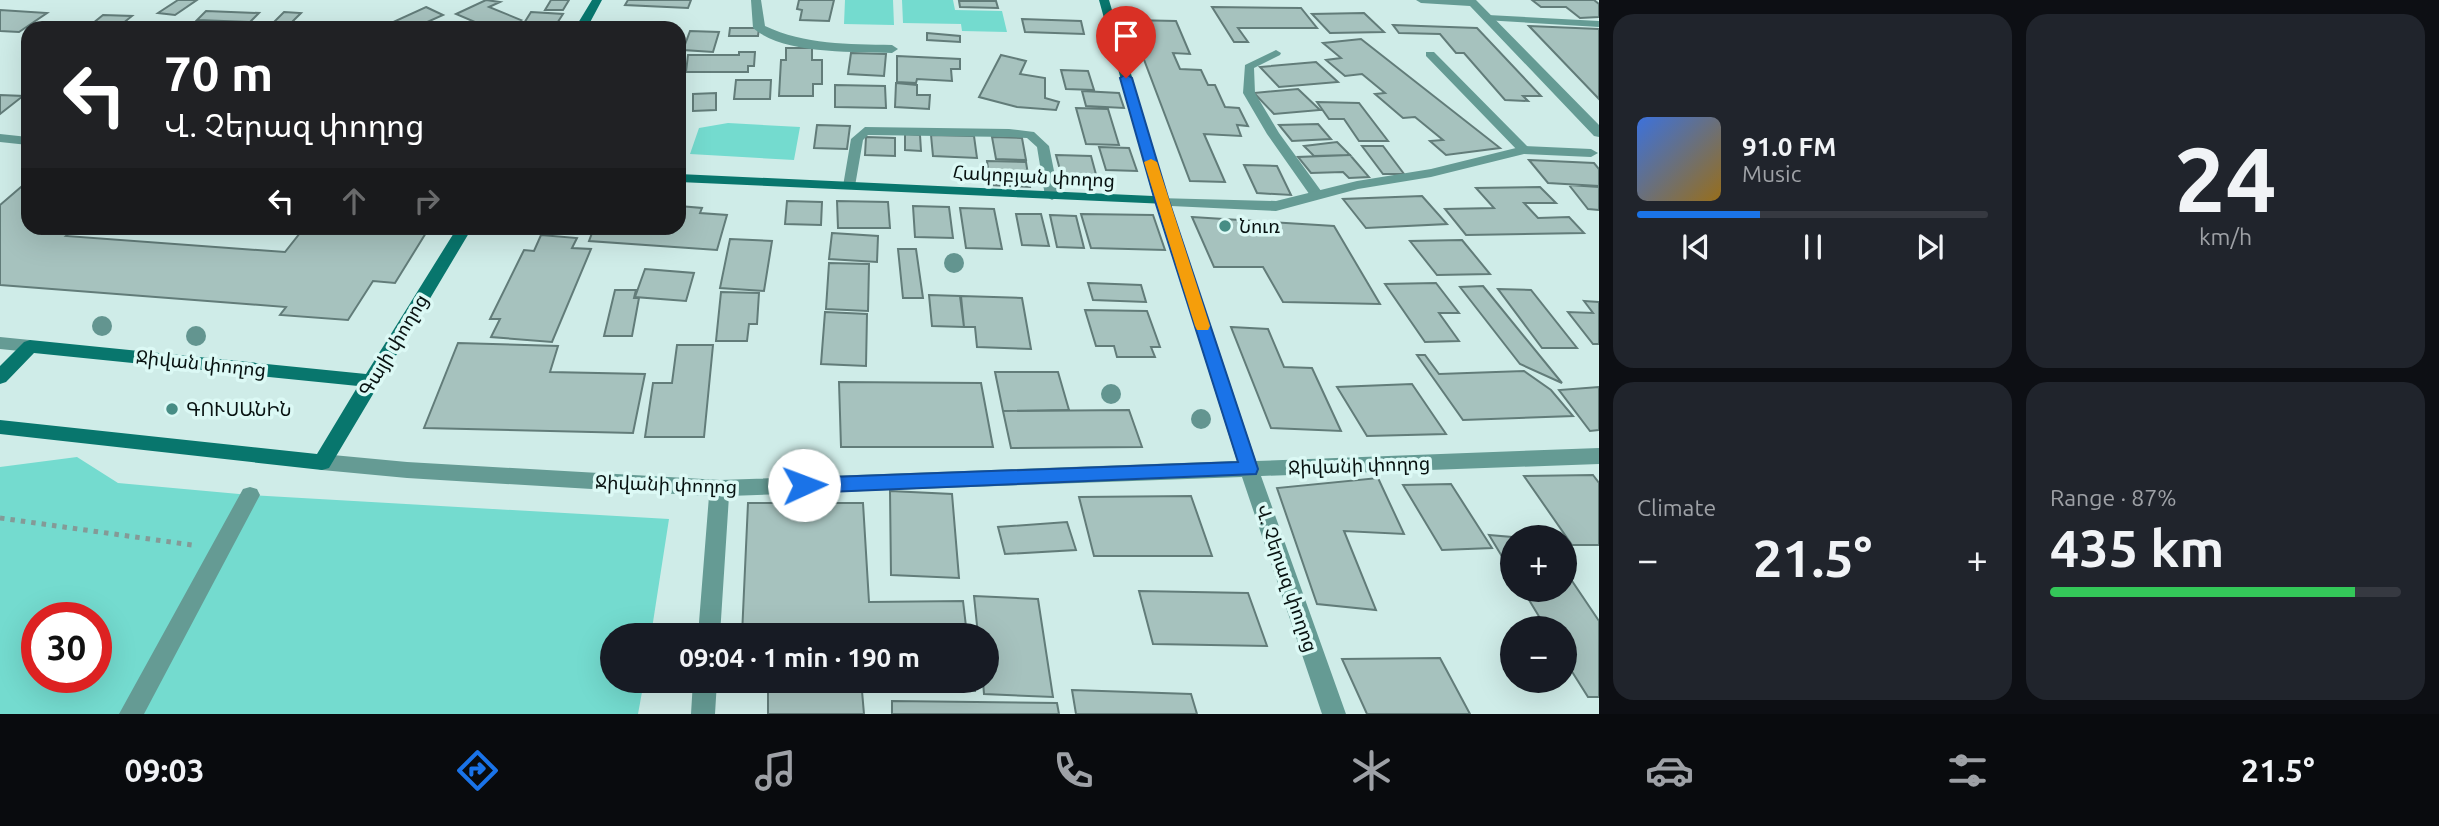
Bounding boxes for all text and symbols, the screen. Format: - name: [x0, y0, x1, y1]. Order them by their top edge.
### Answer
- pin: [1096, 6, 1156, 78]
- icon: arrive: [1107, 17, 1145, 55]
- text: 70 m: [164, 45, 273, 100]
- icon: left: [49, 49, 140, 140]
- text: Վ. Չերազ փողոց: [164, 107, 424, 143]
- text: 24: [2174, 127, 2277, 229]
- text: 91.0 FM: [1742, 132, 1836, 161]
- street label: Հակոբյան փողոց: [952, 161, 1116, 192]
- text: Music: [1742, 161, 1801, 186]
- icon: left: [262, 182, 300, 220]
- icon: ahead: [335, 182, 373, 220]
- icon: right: [408, 182, 446, 220]
- place label: Նուռ: [1239, 215, 1280, 237]
- marker: Նուռ: [1217, 218, 1233, 234]
- text: km/h: [2199, 224, 2252, 249]
- icon: previous: [1677, 228, 1715, 266]
- icon: pause: [1794, 228, 1832, 266]
- icon: next: [1911, 228, 1949, 266]
- street label: Գայի փողոց: [354, 290, 433, 401]
- street label: Ջիվան փողոց: [135, 345, 267, 382]
- place label: ԳՈՒՍԱՆԻՆ: [186, 398, 291, 420]
- marker: ԳՈՒՍԱՆԻՆ: [164, 401, 180, 417]
- position arrow: [767, 448, 841, 522]
- street label: Ջիվանի փողոց: [1288, 452, 1430, 479]
- street label: Ջիվանի փողոց: [595, 471, 737, 498]
- text: Range · 87%: [2050, 485, 2177, 510]
- text: Climate: [1637, 495, 1716, 520]
- street label: Վ. Չերազ փողոց: [1250, 501, 1323, 655]
- text: 435 km: [2050, 519, 2224, 577]
- map controls: [1500, 525, 1577, 693]
- button: +: [1500, 525, 1577, 602]
- text: 21.5°: [1753, 529, 1872, 587]
- text: −: [1637, 538, 1658, 580]
- text: +: [1967, 538, 1988, 580]
- speed limit sign: 30: [21, 602, 112, 693]
- button: −: [1500, 616, 1577, 693]
- text: 09:04 · 1 min · 190 m: [679, 643, 920, 672]
- icon: directions: [453, 746, 502, 795]
- icon: music: [751, 746, 800, 795]
- icon: phone: [1049, 746, 1098, 795]
- icon: climate: [1347, 746, 1396, 795]
- icon: car: [1645, 746, 1694, 795]
- icon: filters: [1943, 746, 1992, 795]
- text: 09:03: [124, 752, 205, 788]
- text: 21.5°: [2241, 752, 2314, 788]

